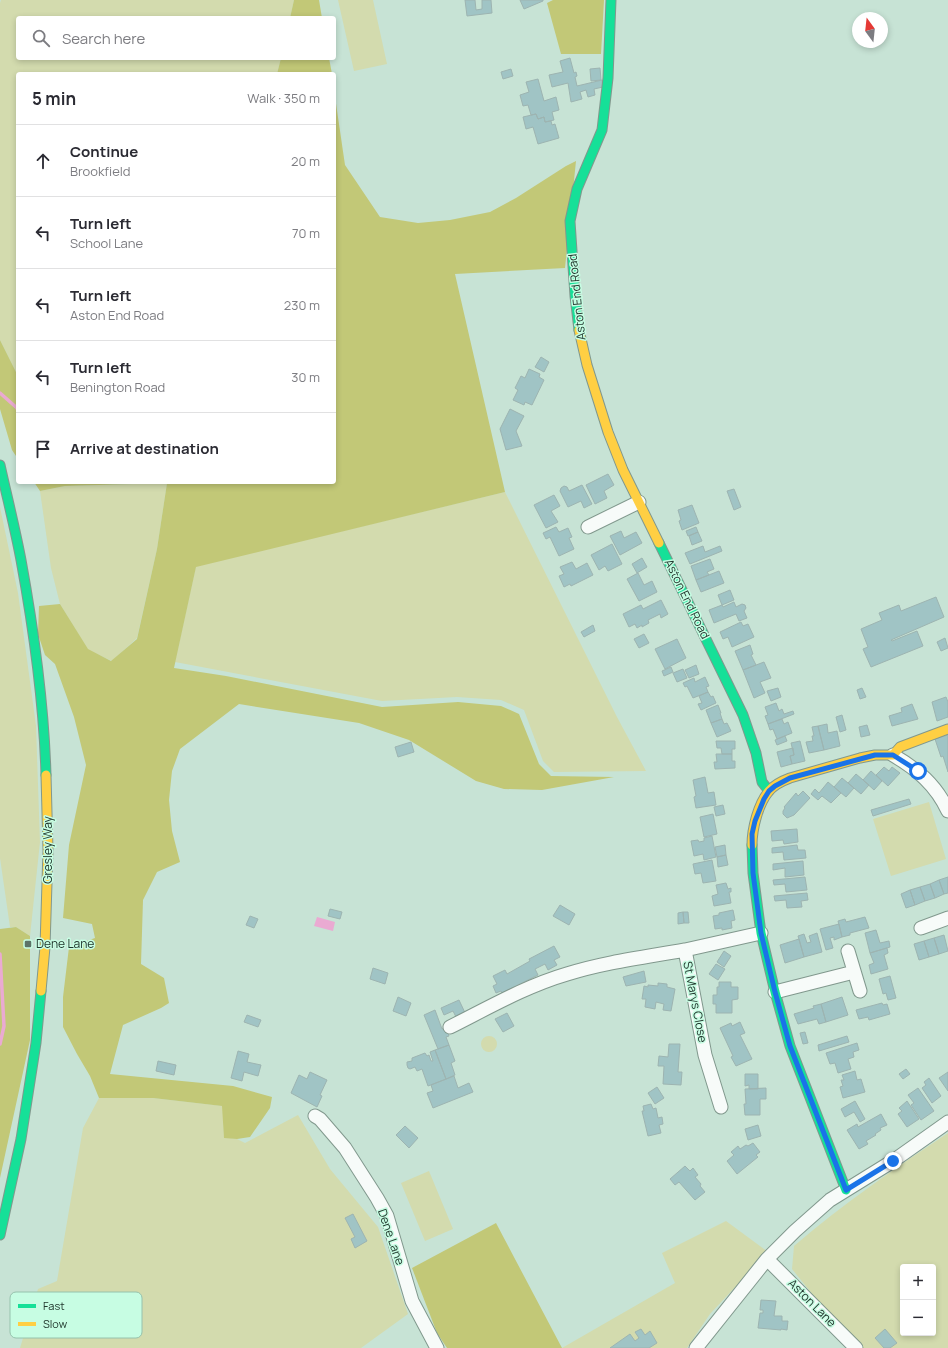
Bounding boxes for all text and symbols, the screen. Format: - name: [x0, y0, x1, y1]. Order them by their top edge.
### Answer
- north arrow: [852, 12, 888, 48]
- search box: [16, 16, 336, 60]
- icon: search: [30, 27, 52, 49]
- text: Search here: [62, 28, 145, 49]
- text: 5 min: [32, 87, 76, 110]
- text: Walk · 350 m: [247, 89, 320, 107]
- text: Continue: [70, 141, 138, 162]
- icon: ahead: [32, 150, 54, 172]
- text: 20 m: [291, 152, 320, 170]
- text: Brookfield: [70, 162, 131, 180]
- text: Turn left: [70, 213, 132, 234]
- icon: left: [32, 222, 54, 244]
- text: 70 m: [292, 224, 320, 242]
- text: School Lane: [70, 234, 143, 252]
- street label: Aston End Road: [564, 253, 590, 341]
- text: Turn left: [70, 285, 132, 306]
- icon: left: [32, 294, 54, 316]
- text: 230 m: [284, 296, 320, 314]
- text: Aston End Road: [70, 306, 164, 324]
- text: Turn left: [70, 357, 132, 378]
- icon: left: [32, 366, 54, 388]
- text: 30 m: [291, 368, 320, 386]
- text: Benington Road: [70, 378, 165, 396]
- icon: arrive: [32, 438, 54, 460]
- text: Arrive at destination: [70, 438, 219, 459]
- street label: Aston End Road: [661, 556, 714, 642]
- route start: [909, 762, 927, 780]
- street label: Gresley Way: [39, 815, 56, 884]
- place label: Dene Lane: [36, 935, 94, 952]
- marker: Dene Lane: [23, 939, 33, 949]
- street label: St Marys Close: [679, 960, 712, 1044]
- route end: [884, 1152, 902, 1170]
- street label: Dene Lane: [374, 1207, 409, 1267]
- map controls: [900, 1264, 936, 1336]
- button: +: [900, 1264, 936, 1300]
- street label: Aston Lane: [784, 1275, 840, 1331]
- legend: [10, 1292, 142, 1338]
- text: Fast: [43, 1298, 65, 1313]
- button: −: [900, 1300, 936, 1336]
- text: Slow: [43, 1316, 68, 1331]

